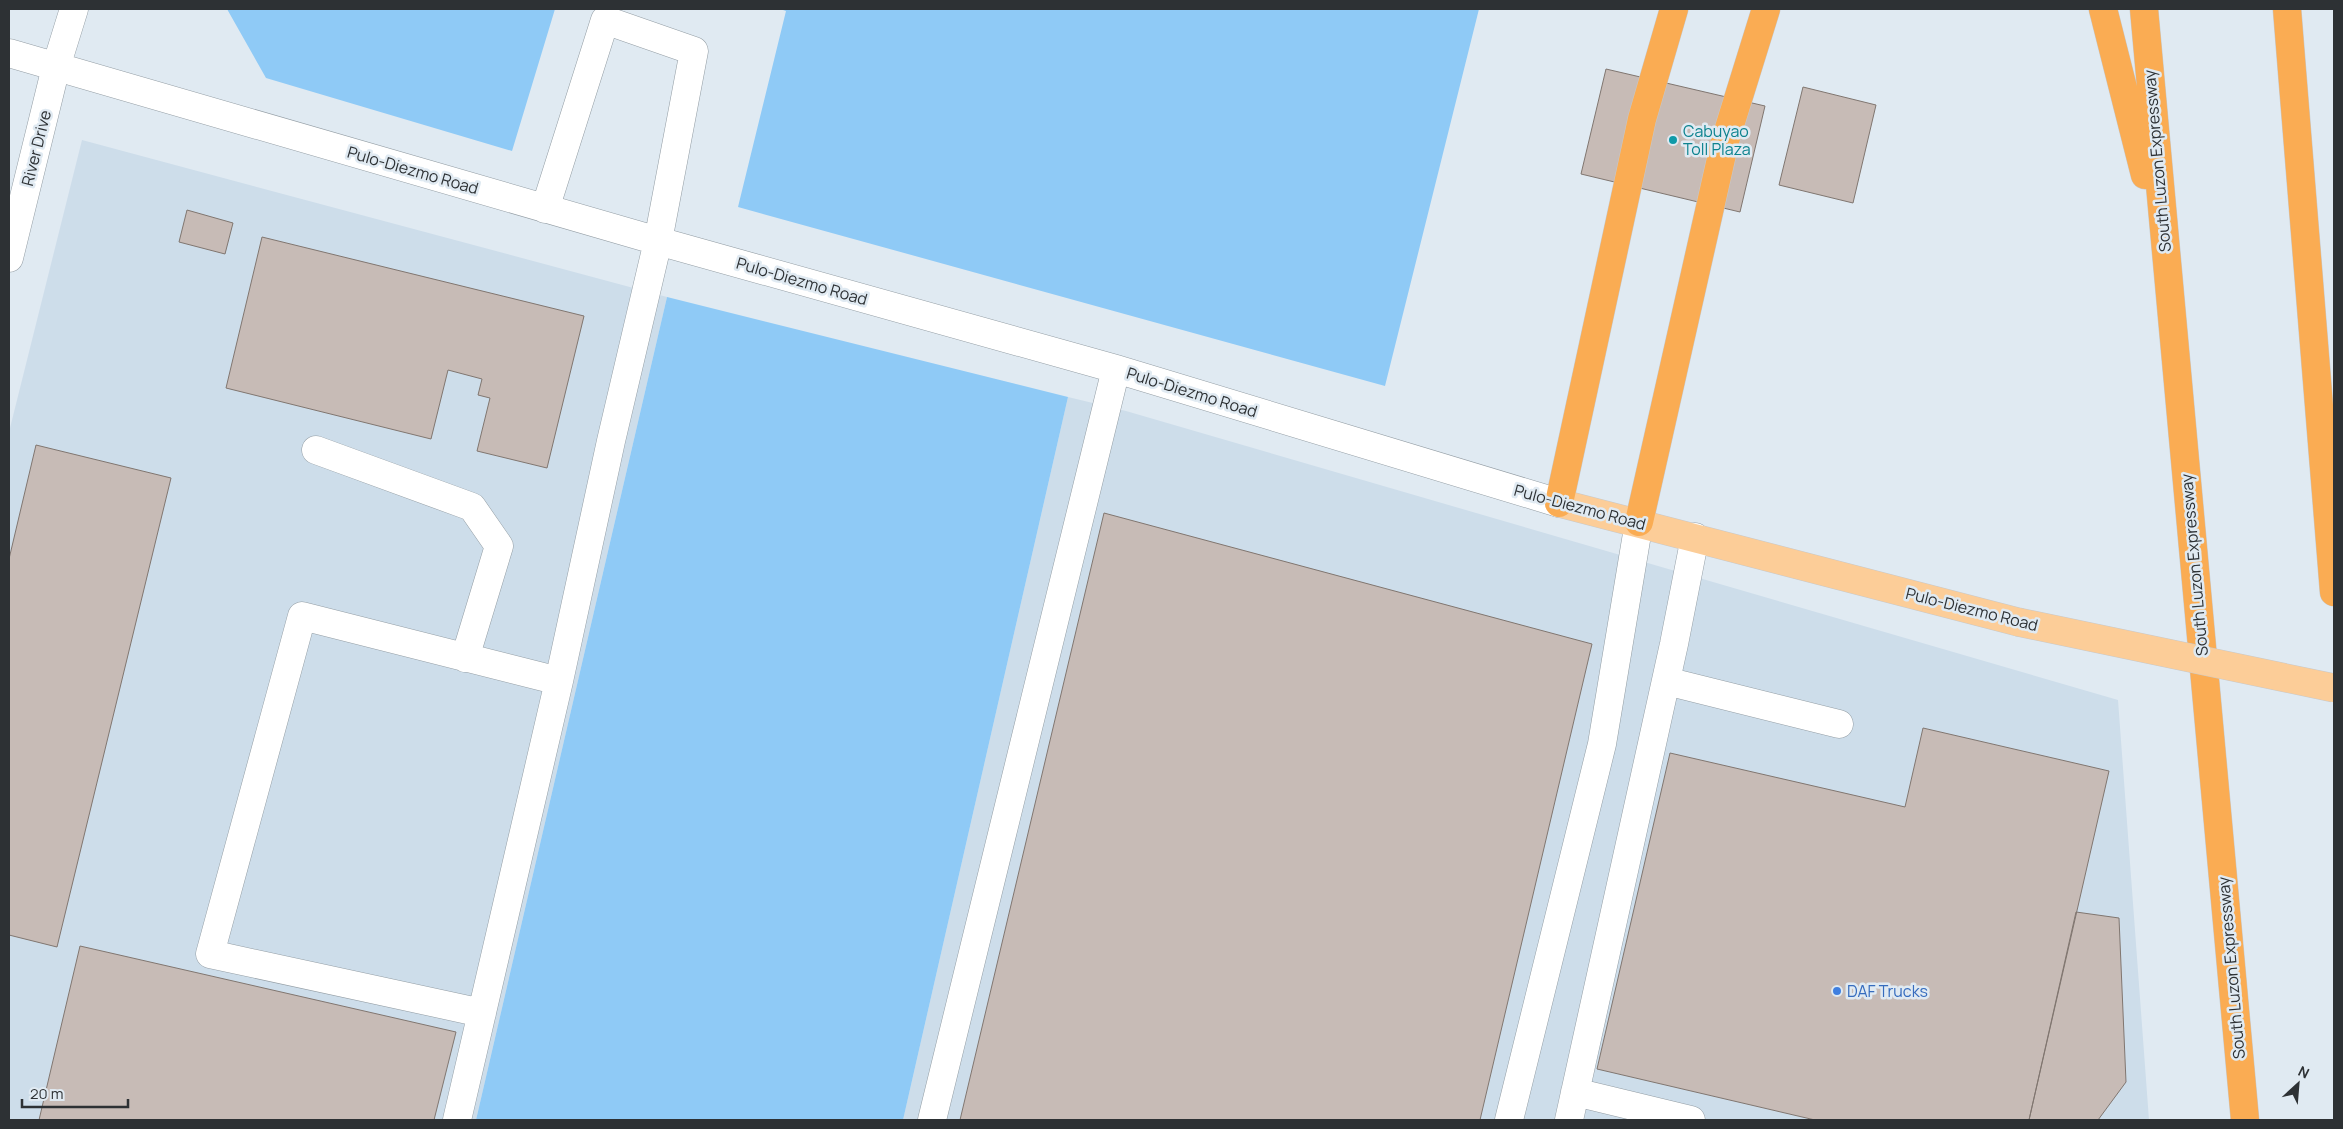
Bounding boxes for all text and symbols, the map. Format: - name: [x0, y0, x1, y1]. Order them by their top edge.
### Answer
- street label: South Luzon Expressway: [2138, 68, 2176, 253]
- street label: River Drive: [16, 108, 56, 188]
- place label: Cabuyao Toll Plaza: [1683, 120, 1751, 160]
- marker: Cabuyao Toll Plaza: [1667, 134, 1679, 146]
- street label: Pulo-Diezmo Road: [345, 141, 481, 199]
- street label: Pulo-Diezmo Road: [734, 252, 870, 310]
- street label: Pulo-Diezmo Road: [1124, 362, 1260, 422]
- street label: South Luzon Expressway: [2175, 472, 2213, 657]
- street label: Pulo-Diezmo Road: [1512, 479, 1648, 535]
- street label: Pulo-Diezmo Road: [1904, 582, 2040, 636]
- street label: South Luzon Expressway: [2212, 875, 2250, 1060]
- place label: DAF Trucks: [1847, 980, 1928, 1002]
- marker: DAF Trucks: [1831, 985, 1843, 997]
- north arrow: [2273, 1059, 2323, 1109]
- text: N: [2295, 1061, 2313, 1083]
- scale bar: [22, 1076, 129, 1108]
- text: 20 m: [30, 1083, 63, 1104]

